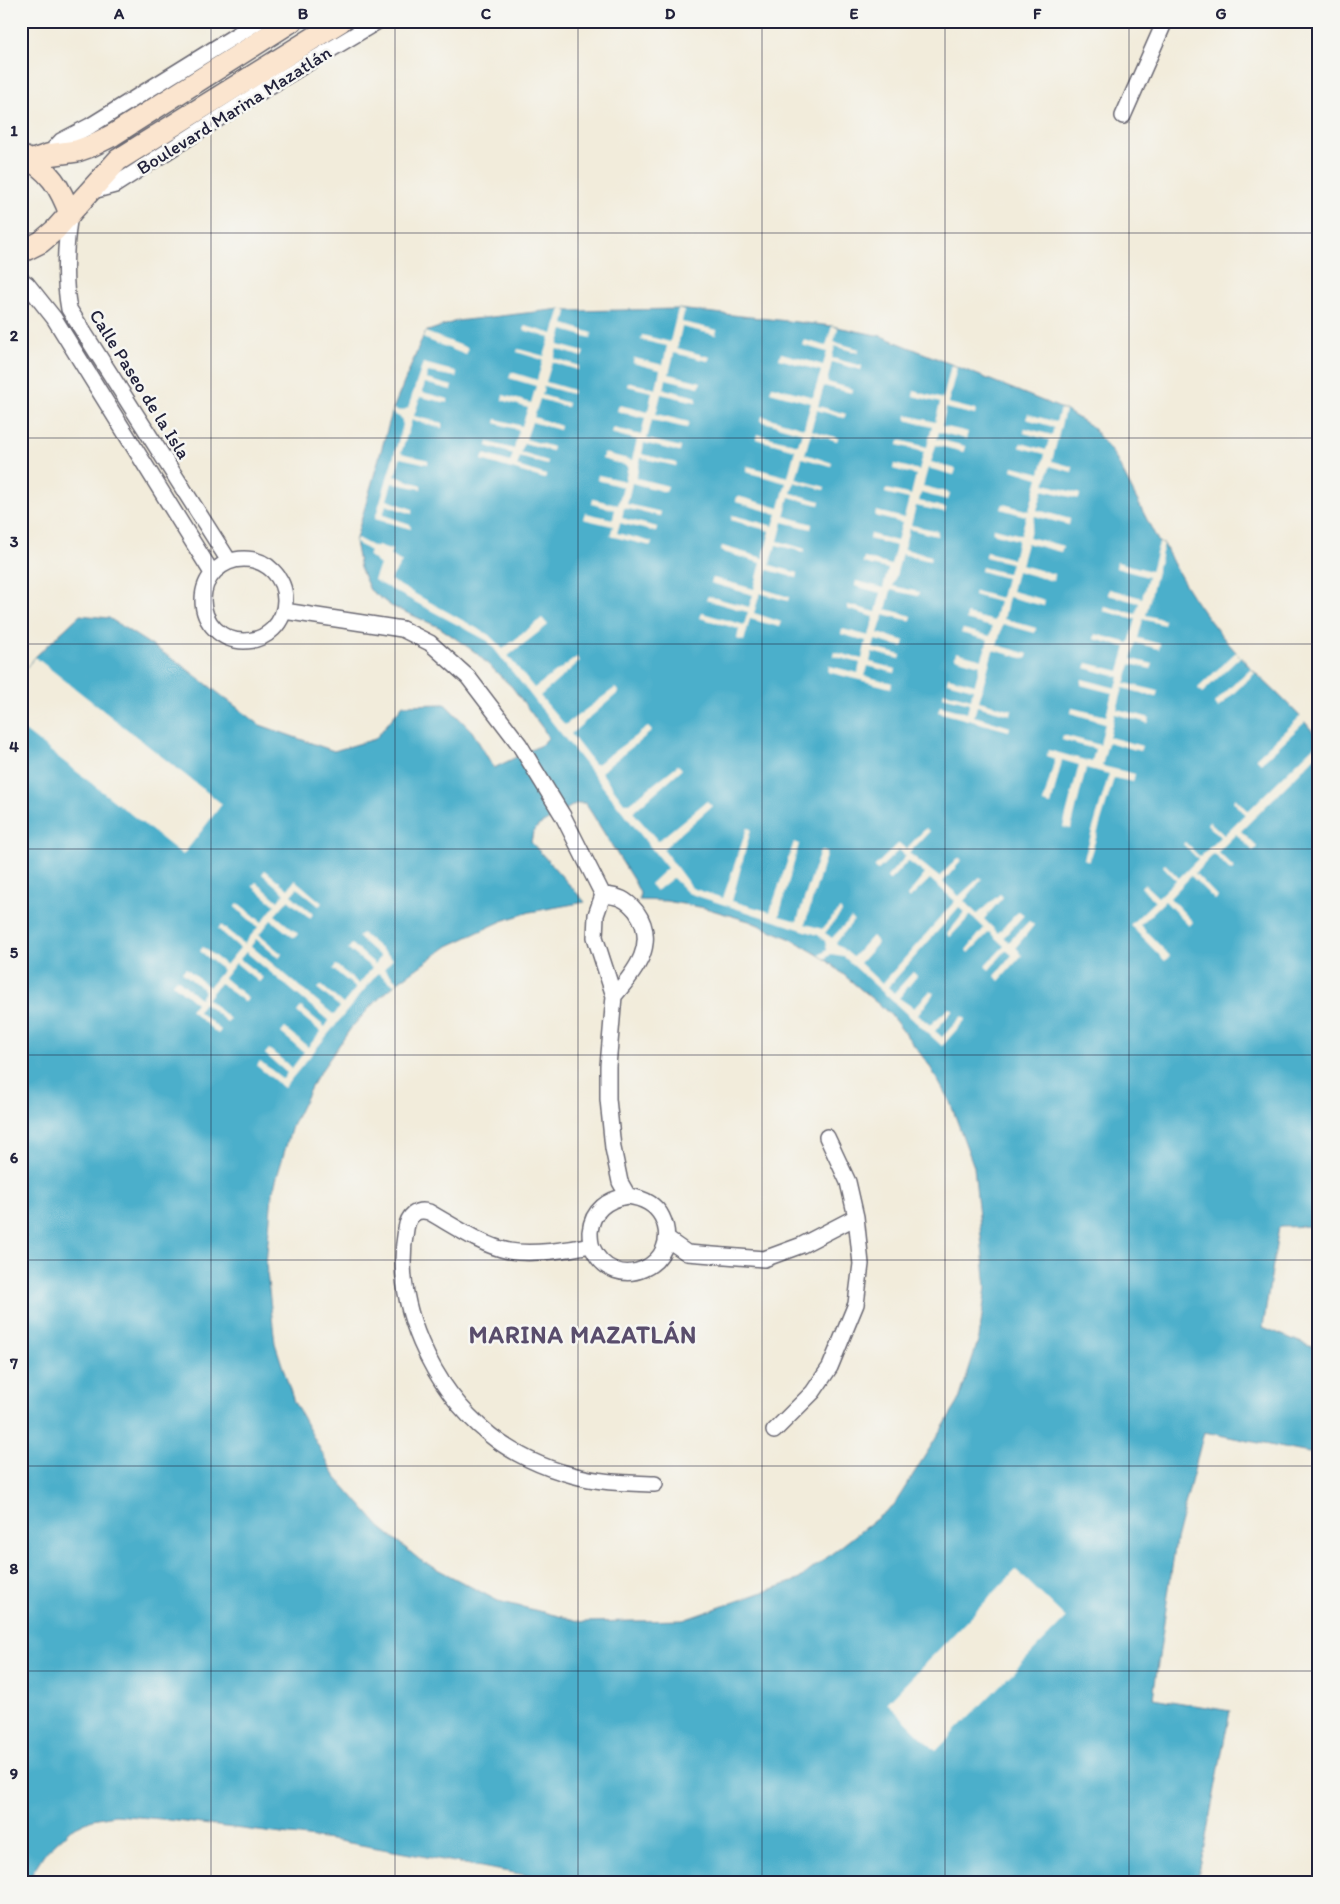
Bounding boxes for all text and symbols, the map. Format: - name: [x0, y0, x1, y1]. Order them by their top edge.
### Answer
- text: A: [113, 4, 125, 23]
- text: B: [298, 4, 309, 23]
- text: C: [481, 4, 492, 23]
- text: D: [665, 4, 676, 23]
- text: E: [850, 4, 859, 23]
- text: F: [1033, 4, 1042, 23]
- text: G: [1215, 4, 1227, 23]
- street label: Boulevard Marina Mazatlán: [132, 40, 336, 179]
- text: 1: [10, 121, 18, 140]
- street label: Calle Paseo de la Isla: [85, 305, 195, 463]
- text: 2: [10, 326, 19, 345]
- text: 3: [10, 532, 19, 551]
- text: 4: [9, 737, 19, 756]
- text: 5: [10, 943, 19, 962]
- text: 6: [10, 1148, 19, 1167]
- district label: MARINA MAZATLÁN: [469, 1320, 697, 1349]
- text: 7: [9, 1354, 18, 1373]
- text: 8: [10, 1559, 19, 1578]
- text: 9: [10, 1764, 18, 1783]

